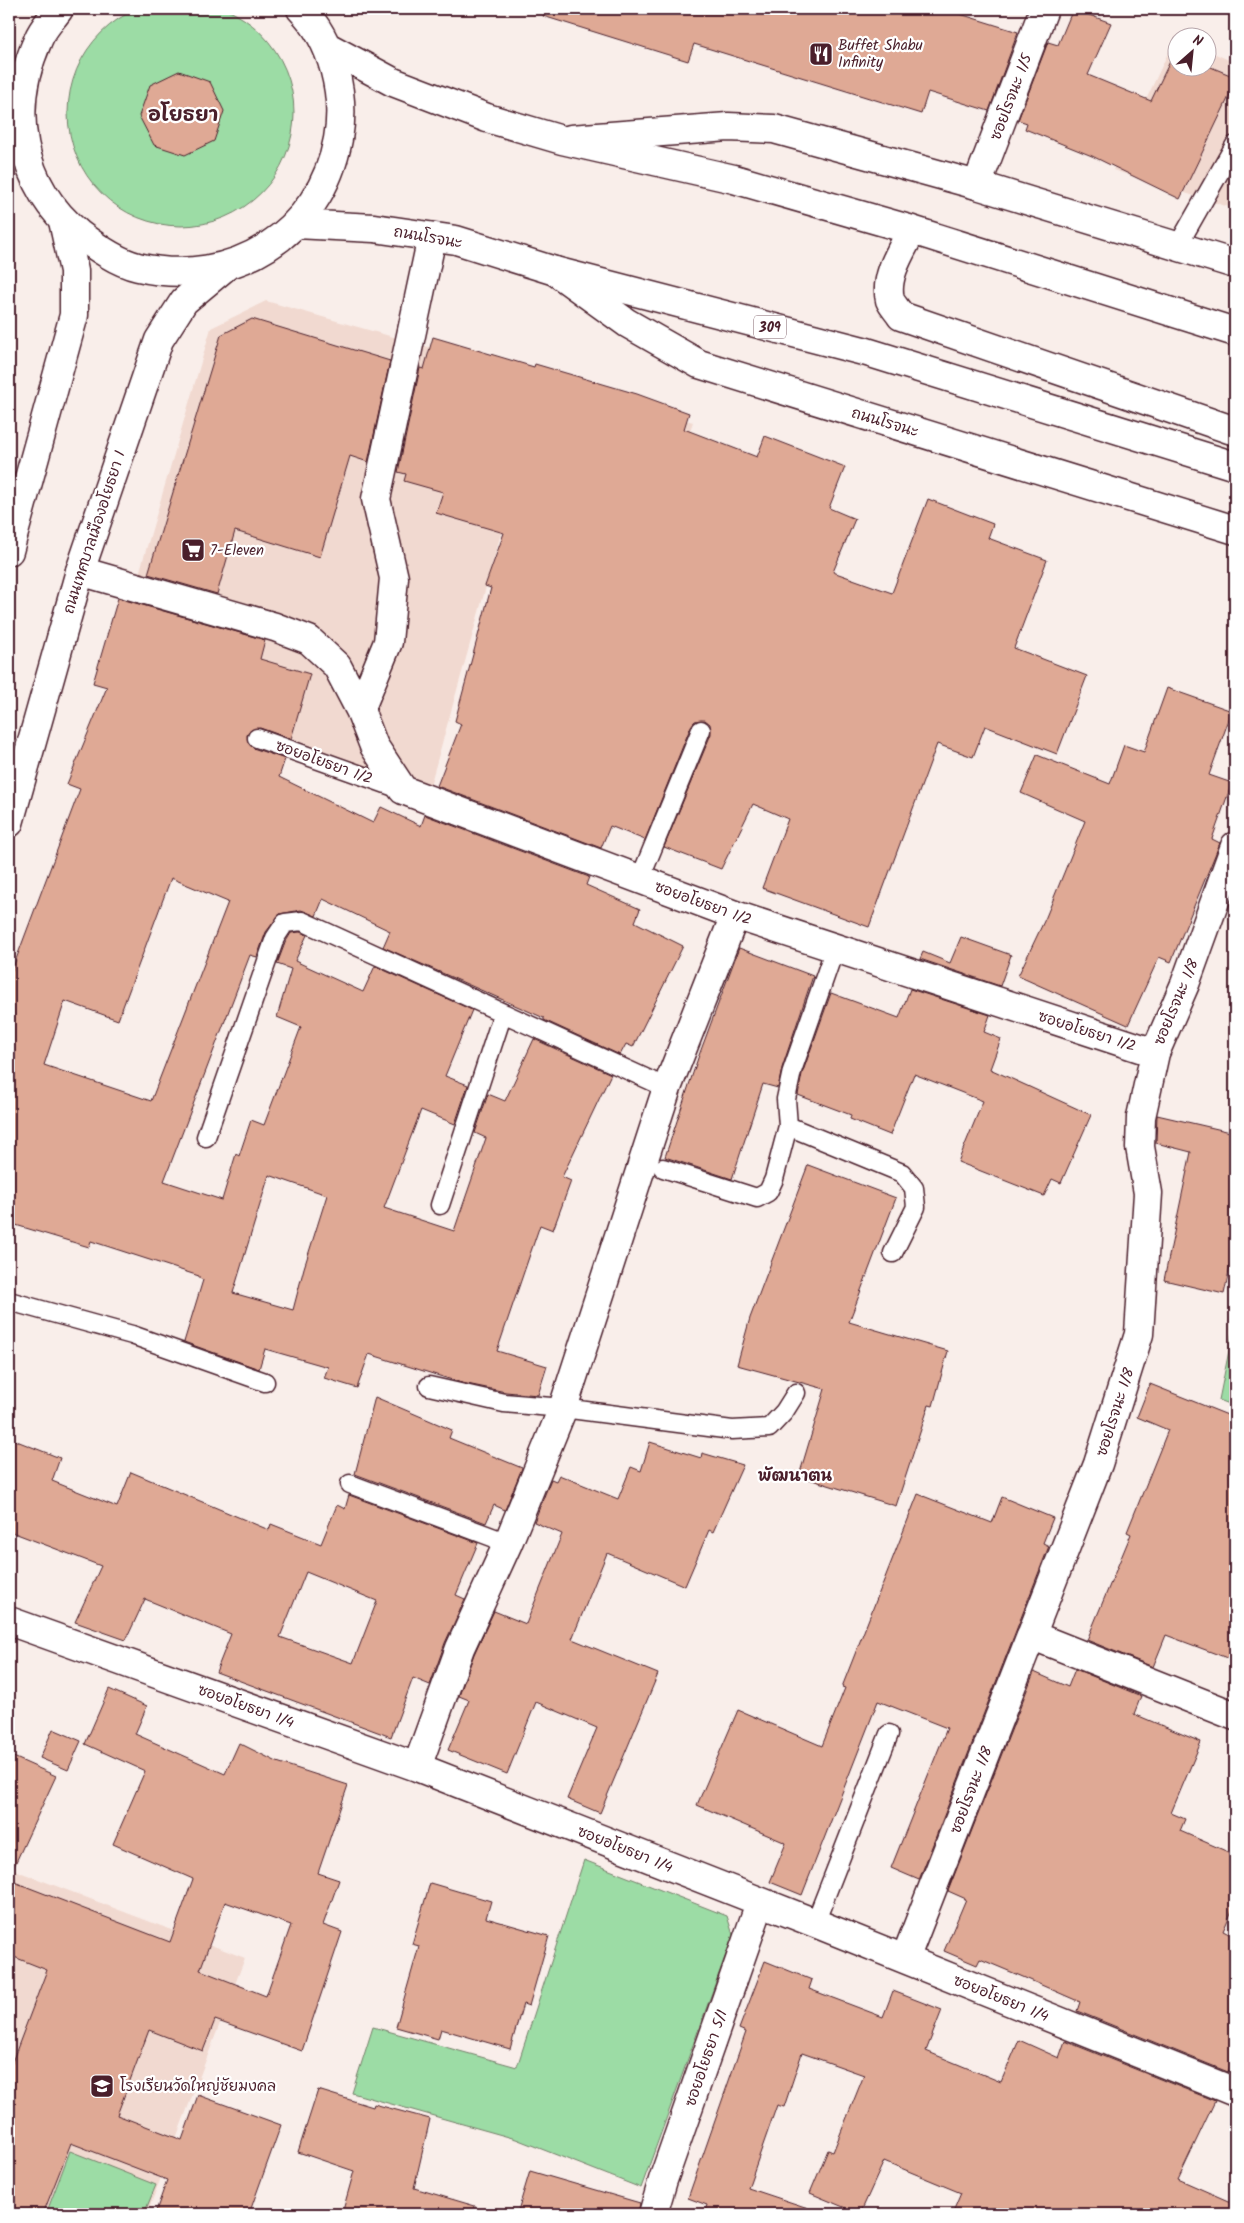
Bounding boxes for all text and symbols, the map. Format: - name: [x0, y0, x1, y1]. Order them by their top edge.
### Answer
- north arrow: [1166, 28, 1216, 78]
- text: N: [1189, 29, 1207, 53]
- place label: Buffet Shabu Infinity: [838, 34, 923, 75]
- restaurant icon: Buffet Shabu Infinity: [808, 41, 834, 67]
- street label: ซอยโรจนะ 1/5: [984, 50, 1040, 144]
- district label: อโยธยา: [148, 100, 218, 132]
- street label: ถนนโรจนะ: [392, 220, 464, 256]
- road number: 309: [754, 316, 786, 338]
- street label: ถนนโรจนะ: [848, 401, 921, 445]
- street label: ถนนเทศบาลเมืองอโยธยา 1: [57, 447, 133, 617]
- supermarket icon: 7-Eleven: [180, 537, 206, 563]
- place label: 7-Eleven: [210, 539, 264, 563]
- street label: ซอยอโยธยา 1/2: [272, 734, 376, 792]
- street label: ซอยอโยธยา 1/2: [651, 875, 755, 933]
- street label: ซอยโรจนะ 1/8: [1148, 954, 1206, 1049]
- street label: ซอยอโยธยา 1/2: [1035, 1005, 1139, 1059]
- street label: ซอยโรจนะ 1/8: [1090, 1364, 1142, 1460]
- district label: พัฒนาตน: [758, 1464, 833, 1489]
- street label: ซอยอโยธยา 1/4: [194, 1678, 297, 1736]
- street label: ซอยโรจนะ 1/8: [944, 1742, 1000, 1838]
- street label: ซอยอโยธยา 1/4: [573, 1820, 676, 1880]
- street label: ซอยอโยธยา 1/4: [949, 1969, 1052, 2029]
- street label: ซอยอโยธยา 5/1: [679, 2006, 735, 2110]
- school or university icon: โรงเรียนวัดใหญ่ชัยมงคล: [89, 2073, 115, 2099]
- place label: โรงเรียนวัดใหญ่ชัยมงคล: [120, 2075, 276, 2099]

